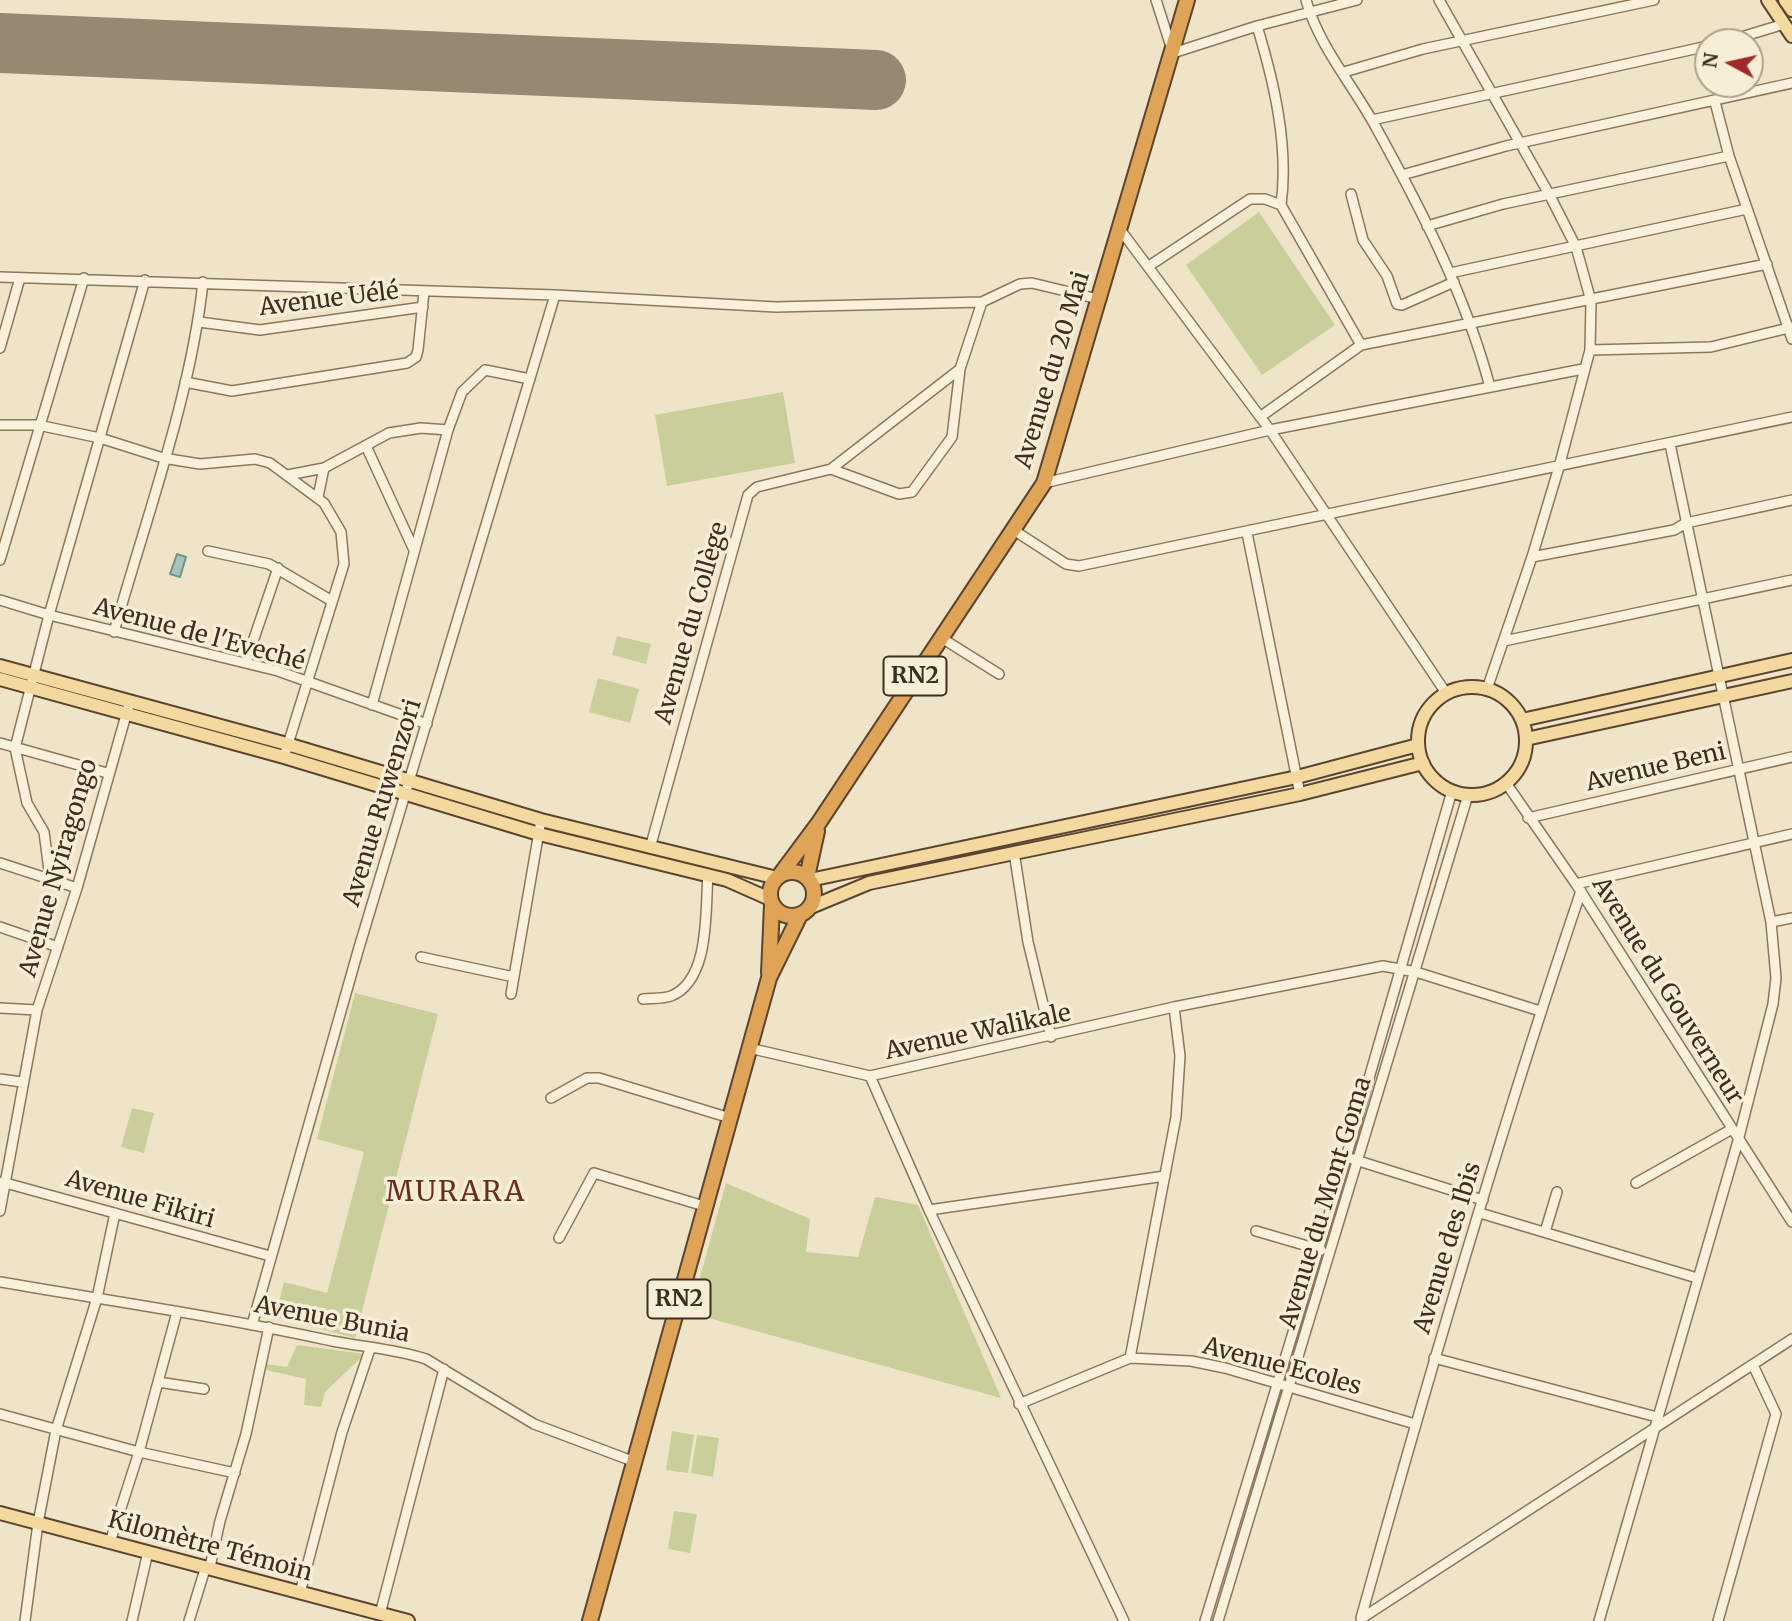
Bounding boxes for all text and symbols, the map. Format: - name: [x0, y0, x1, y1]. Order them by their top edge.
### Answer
- north arrow: [1694, 28, 1764, 98]
- text: N: [1697, 51, 1723, 69]
- street label: Avenue du 20 Mai: [1009, 268, 1097, 472]
- street label: Avenue Uélé: [258, 277, 400, 323]
- street label: Avenue du Collège: [649, 519, 735, 727]
- street label: Avenue de l'Eveché: [90, 593, 308, 677]
- road number: RN2: [884, 656, 946, 696]
- street label: Avenue Ruwenzori: [338, 696, 428, 910]
- street label: Avenue Beni: [1583, 738, 1729, 798]
- street label: Avenue Nyiragongo: [14, 756, 104, 980]
- street label: Avenue du Gouverneur: [1585, 872, 1749, 1110]
- street label: Avenue Walikale: [882, 999, 1074, 1067]
- street label: Avenue du Mont Goma: [1274, 1074, 1378, 1332]
- street label: Avenue des Ibis: [1408, 1159, 1488, 1337]
- street label: Avenue Fikiri: [62, 1165, 218, 1235]
- district label: MURARA: [387, 1176, 525, 1210]
- road number: RN2: [648, 1280, 710, 1318]
- street label: Avenue Bunia: [252, 1291, 412, 1349]
- street label: Avenue Ecoles: [1200, 1332, 1364, 1402]
- street label: Kilomètre Témoin: [105, 1506, 315, 1588]

